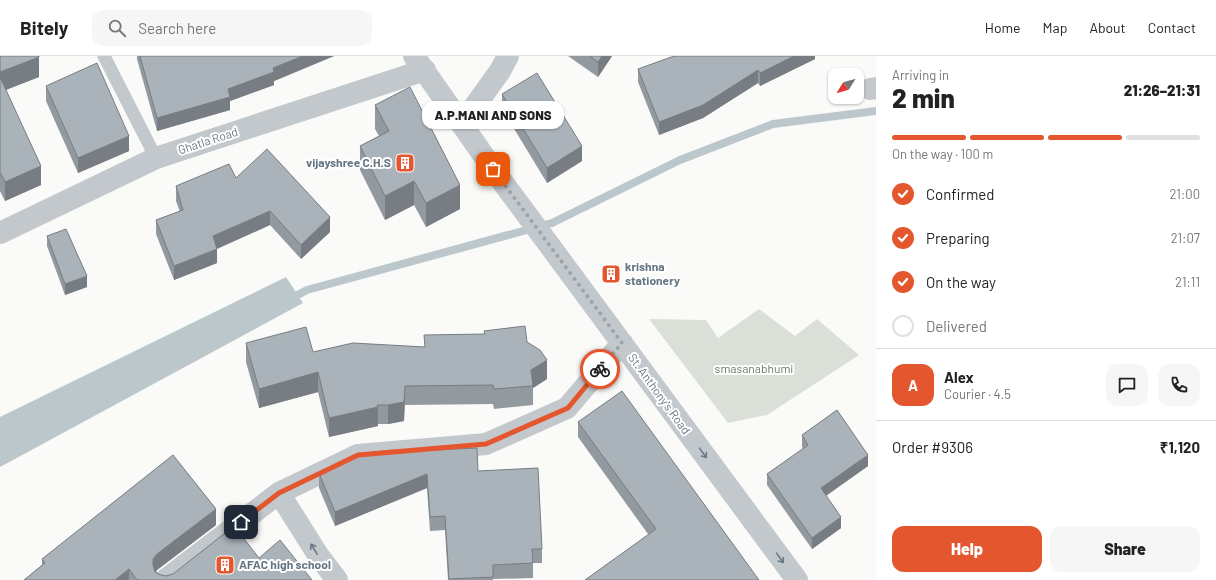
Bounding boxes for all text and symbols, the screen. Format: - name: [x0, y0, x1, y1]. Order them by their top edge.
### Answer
- search box: [92, 10, 372, 46]
- text: Bitely: [20, 16, 68, 39]
- icon: search: [106, 17, 128, 39]
- text: Search here: [138, 19, 216, 37]
- text: Home: [985, 19, 1021, 36]
- text: Map: [1043, 19, 1067, 36]
- text: About: [1089, 19, 1126, 36]
- text: Contact: [1148, 19, 1196, 36]
- text: Arriving in: [892, 67, 949, 83]
- north arrow: [828, 68, 864, 104]
- map controls: [828, 68, 864, 104]
- text: 21:26–21:31: [1124, 81, 1200, 99]
- text: 2 min: [892, 82, 955, 113]
- callout: A.P.MANI AND SONS: [422, 101, 564, 129]
- text: A.P.MANI AND SONS: [434, 107, 552, 123]
- street label: Ghatla Road: [176, 124, 239, 156]
- text: On the way · 100 m: [892, 146, 993, 162]
- building icon: vijayshree C.H.S: [394, 152, 416, 174]
- pin: [476, 152, 510, 186]
- place label: vijayshree C.H.S: [306, 155, 391, 169]
- icon: bag: [482, 158, 504, 180]
- icon: check: [892, 183, 914, 205]
- text: Confirmed: [926, 185, 994, 203]
- text: 21:00: [1170, 186, 1200, 202]
- icon: check: [892, 227, 914, 249]
- text: Preparing: [926, 229, 990, 247]
- text: 21:07: [1171, 230, 1200, 246]
- place label: krishna stationery: [625, 259, 680, 287]
- building icon: krishna stationery: [600, 263, 622, 285]
- icon: check: [892, 271, 914, 293]
- text: On the way: [926, 273, 996, 291]
- text: 21:11: [1175, 274, 1200, 290]
- text: Delivered: [926, 317, 987, 335]
- courier: [580, 349, 620, 389]
- street label: St. Anthony's Road: [626, 350, 694, 436]
- icon: bike: [589, 358, 611, 380]
- park label: smasanabhumi: [715, 361, 793, 375]
- button: chat: [1106, 364, 1148, 406]
- button: phone: [1158, 364, 1200, 406]
- text: Alex: [944, 368, 974, 386]
- text: A: [908, 376, 918, 394]
- text: Courier · 4.5: [944, 386, 1011, 402]
- text: Order #9306: [892, 438, 973, 456]
- text: ₹1,120: [1160, 438, 1200, 456]
- one-way arrow: [699, 448, 707, 459]
- pin: [224, 505, 258, 539]
- icon: home: [230, 511, 252, 533]
- button: Help: [892, 526, 1042, 572]
- button: Share: [1050, 526, 1200, 572]
- one-way arrow: [310, 544, 318, 555]
- one-way arrow: [776, 552, 785, 563]
- building icon: AFAC high school: [214, 554, 236, 576]
- place label: AFAC high school: [239, 557, 331, 571]

